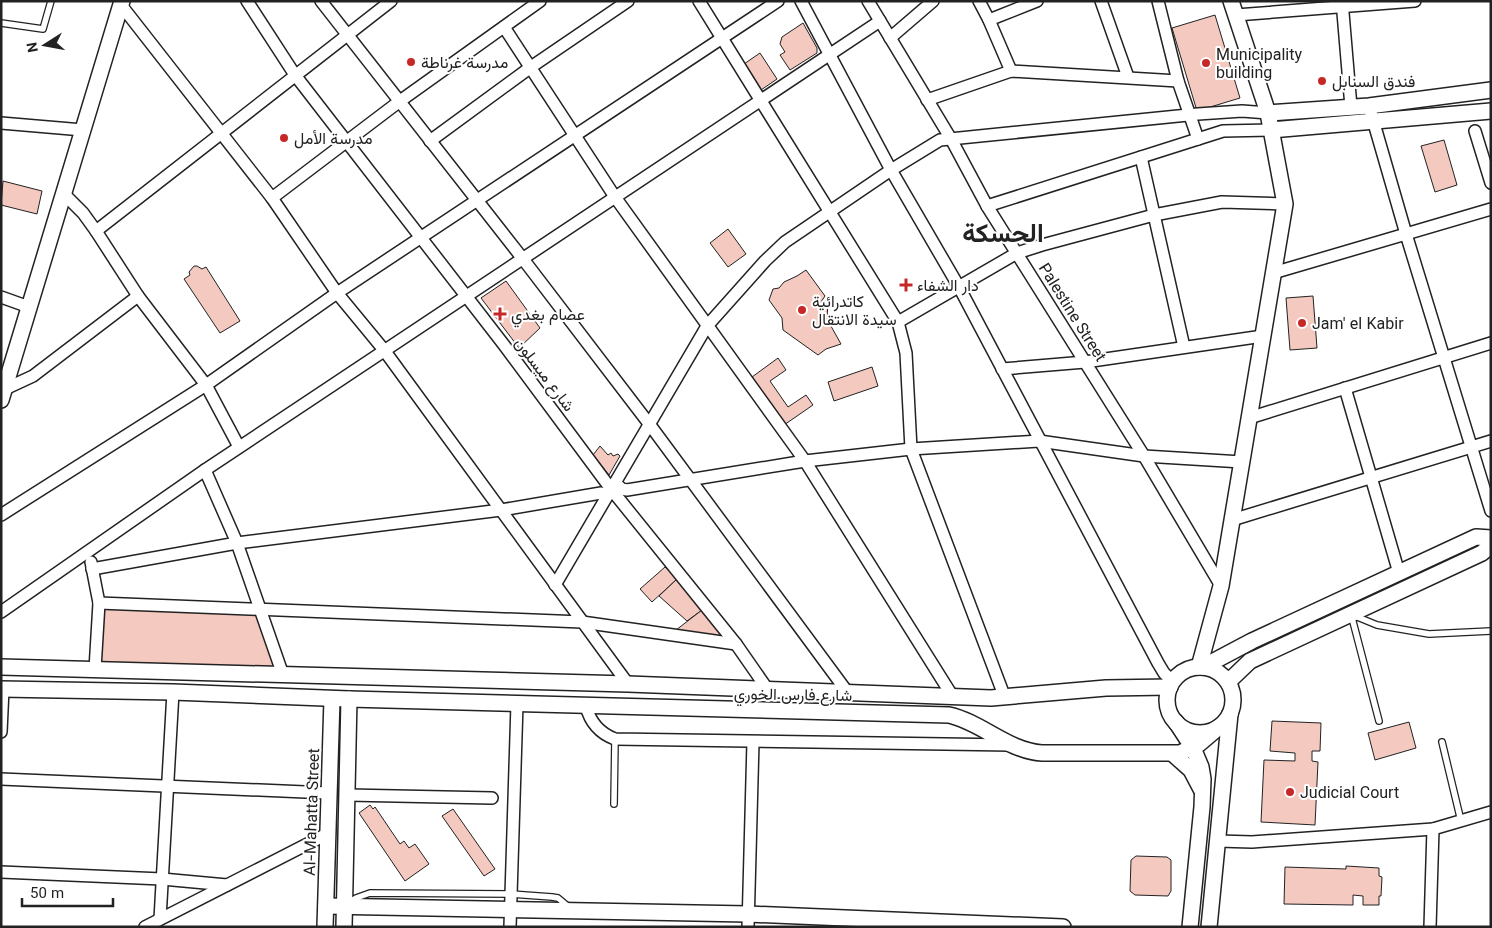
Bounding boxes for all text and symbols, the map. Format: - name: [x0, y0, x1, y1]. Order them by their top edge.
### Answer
- north arrow: [20, 20, 70, 70]
- text: N: [22, 40, 46, 54]
- place label: Municipality building: [1216, 44, 1302, 87]
- place label: مدرسة غرناطة: [421, 52, 508, 77]
- marker: مدرسة غرناطة: [405, 56, 417, 68]
- marker: Municipality building: [1200, 57, 1212, 69]
- place label: فندق السنابل: [1332, 71, 1415, 96]
- marker: فندق السنابل: [1316, 75, 1328, 87]
- place label: مدرسة الأمل: [294, 128, 373, 153]
- marker: مدرسة الأمل: [278, 132, 290, 144]
- district label: الحسكة: [962, 215, 1044, 256]
- street label: Palestine Street: [1031, 259, 1111, 368]
- place label: دار الشفاء: [917, 275, 979, 300]
- marker: دار الشفاء: [899, 278, 913, 292]
- place label: كاتدرائية سيدة الانتقال: [812, 291, 897, 334]
- place label: عصام بغدي: [511, 304, 585, 329]
- marker: كاتدرائية سيدة الانتقال: [796, 304, 808, 316]
- marker: عصام بغدي: [493, 307, 507, 321]
- place label: Jam' el Kabir: [1312, 313, 1404, 338]
- marker: Jam' el Kabir: [1296, 317, 1308, 329]
- street label: شارع ميسلون: [507, 333, 579, 418]
- street label: شارع فارس الخوري: [733, 683, 852, 710]
- street label: Al-Mahatta Street: [299, 748, 328, 876]
- place label: Judicial Court: [1300, 782, 1399, 807]
- marker: Judicial Court: [1284, 786, 1296, 798]
- scale bar: [22, 876, 114, 908]
- text: 50 m: [30, 883, 64, 906]

